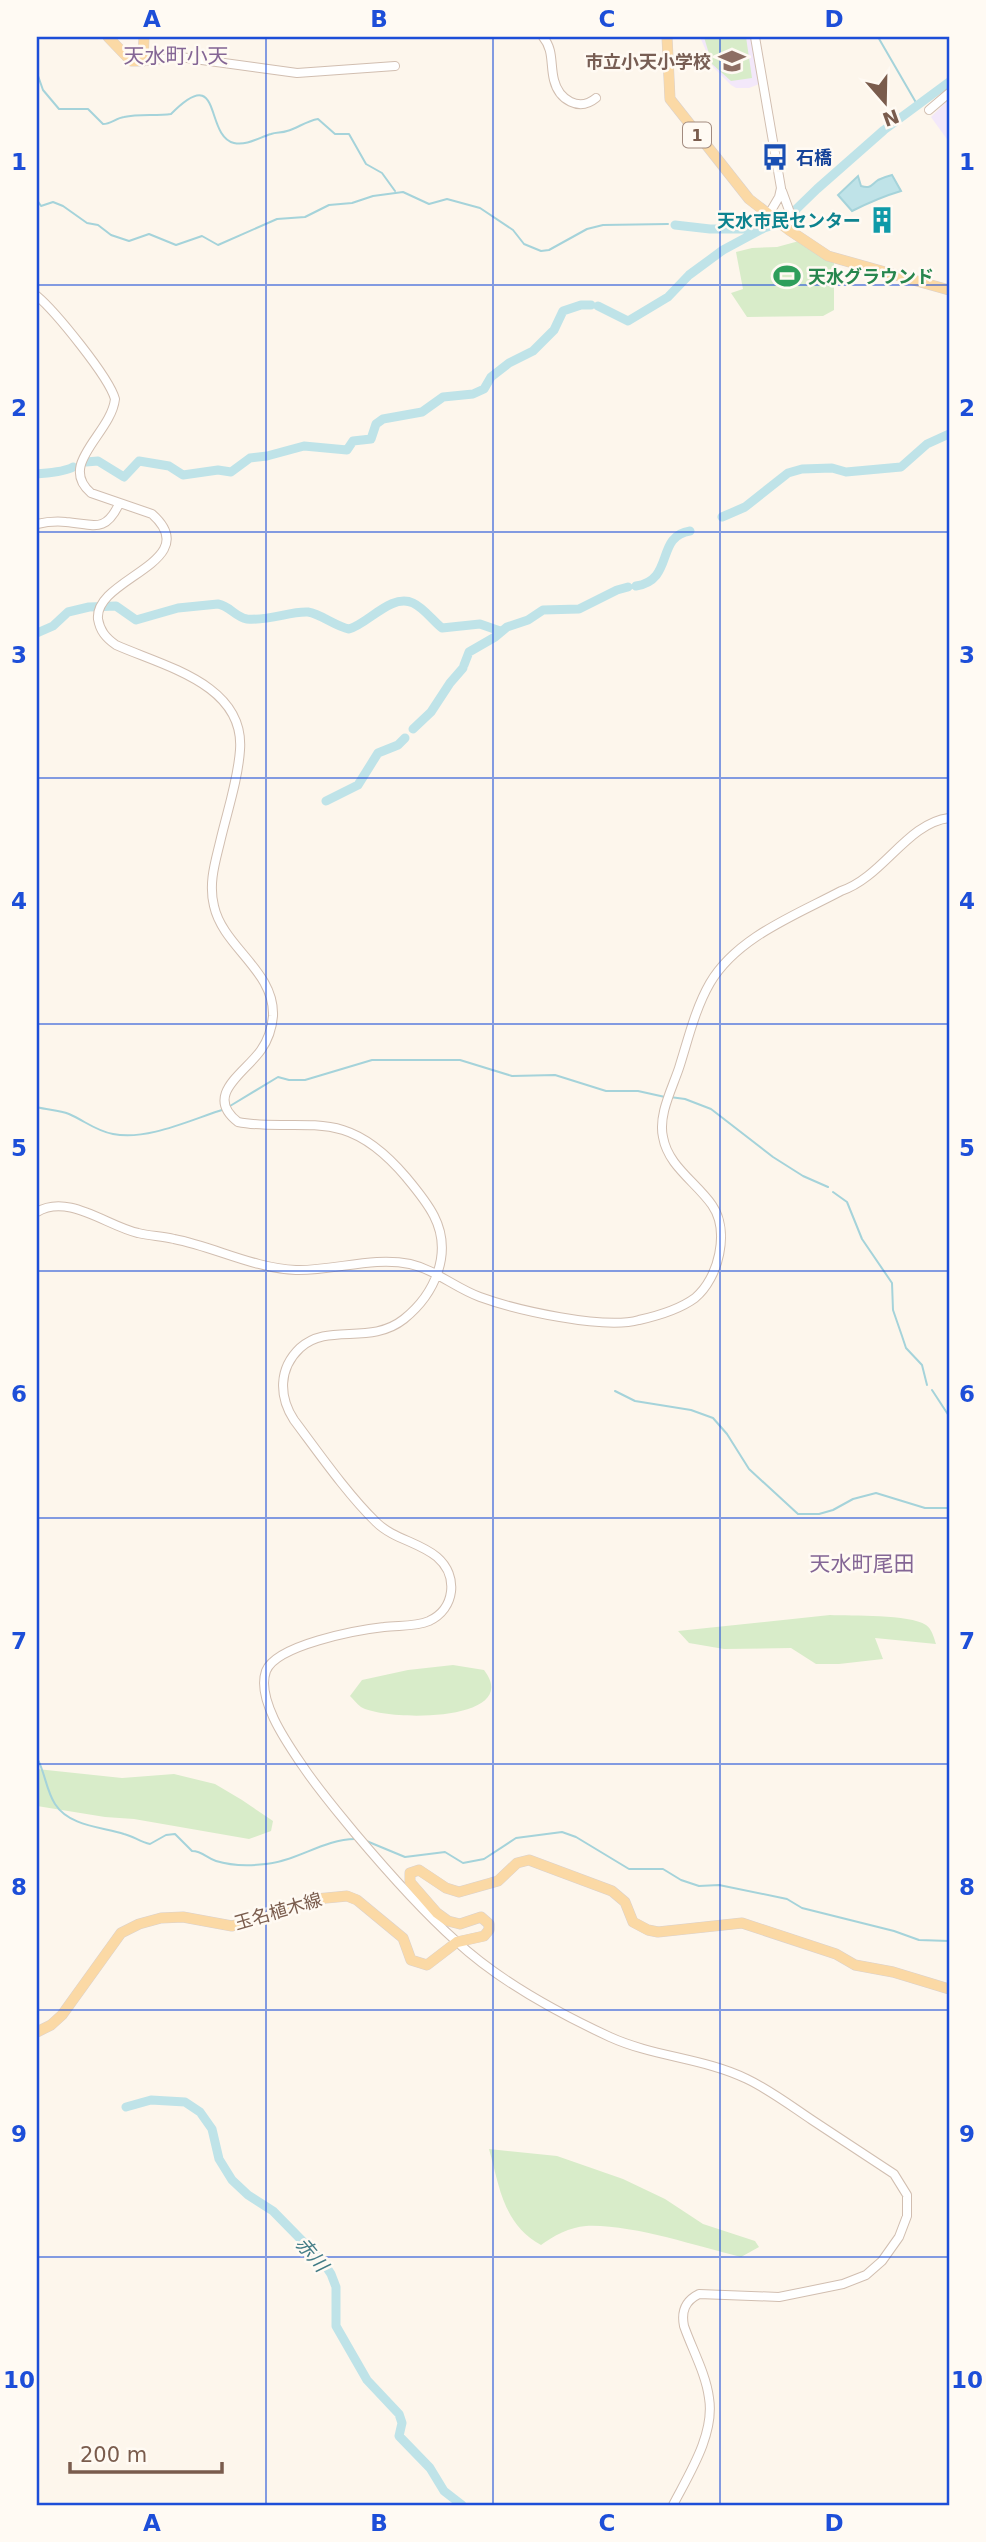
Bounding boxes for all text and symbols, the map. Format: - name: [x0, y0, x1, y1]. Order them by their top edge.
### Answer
- text: A: [143, 6, 161, 32]
- text: B: [370, 6, 388, 32]
- text: C: [599, 6, 615, 32]
- text: D: [824, 6, 844, 32]
- district label: 天水町小天: [124, 44, 229, 68]
- school or university icon: 市立小天小学校: [717, 46, 747, 76]
- place label: 市立小天小学校: [585, 51, 711, 72]
- north arrow: [850, 66, 920, 136]
- text: N: [880, 105, 902, 131]
- road number: 1: [683, 122, 711, 148]
- bus stop icon: 石橋: [760, 142, 790, 172]
- place label: 石橋: [796, 147, 832, 168]
- text: 1: [11, 149, 27, 175]
- text: 1: [959, 149, 975, 175]
- building icon: 天水市民センター: [867, 205, 897, 235]
- place label: 天水市民センター: [717, 210, 861, 231]
- sports icon: 天水グラウンド: [772, 261, 802, 291]
- place label: 天水グラウンド: [808, 266, 934, 287]
- text: 2: [11, 395, 27, 421]
- text: 2: [959, 395, 975, 421]
- text: 3: [11, 642, 27, 668]
- text: 3: [959, 642, 975, 668]
- text: 4: [11, 888, 27, 914]
- text: 4: [959, 888, 975, 914]
- text: 5: [11, 1135, 27, 1161]
- text: 5: [959, 1135, 975, 1161]
- text: 6: [11, 1381, 27, 1407]
- text: 6: [959, 1381, 975, 1407]
- district label: 天水町尾田: [810, 1552, 915, 1576]
- text: 7: [11, 1628, 27, 1654]
- text: 7: [959, 1628, 975, 1654]
- text: 8: [11, 1874, 27, 1900]
- text: 8: [959, 1874, 975, 1900]
- street label: 玉名植木線: [232, 1889, 324, 1933]
- text: 9: [11, 2121, 27, 2147]
- text: 9: [959, 2121, 975, 2147]
- water label: 赤川: [291, 2232, 334, 2277]
- text: 10: [3, 2367, 35, 2393]
- text: 10: [951, 2367, 983, 2393]
- scale bar: [70, 2430, 222, 2474]
- text: 200 m: [80, 2443, 147, 2467]
- text: A: [143, 2510, 161, 2536]
- text: B: [370, 2510, 388, 2536]
- text: C: [599, 2510, 615, 2536]
- text: D: [824, 2510, 844, 2536]

